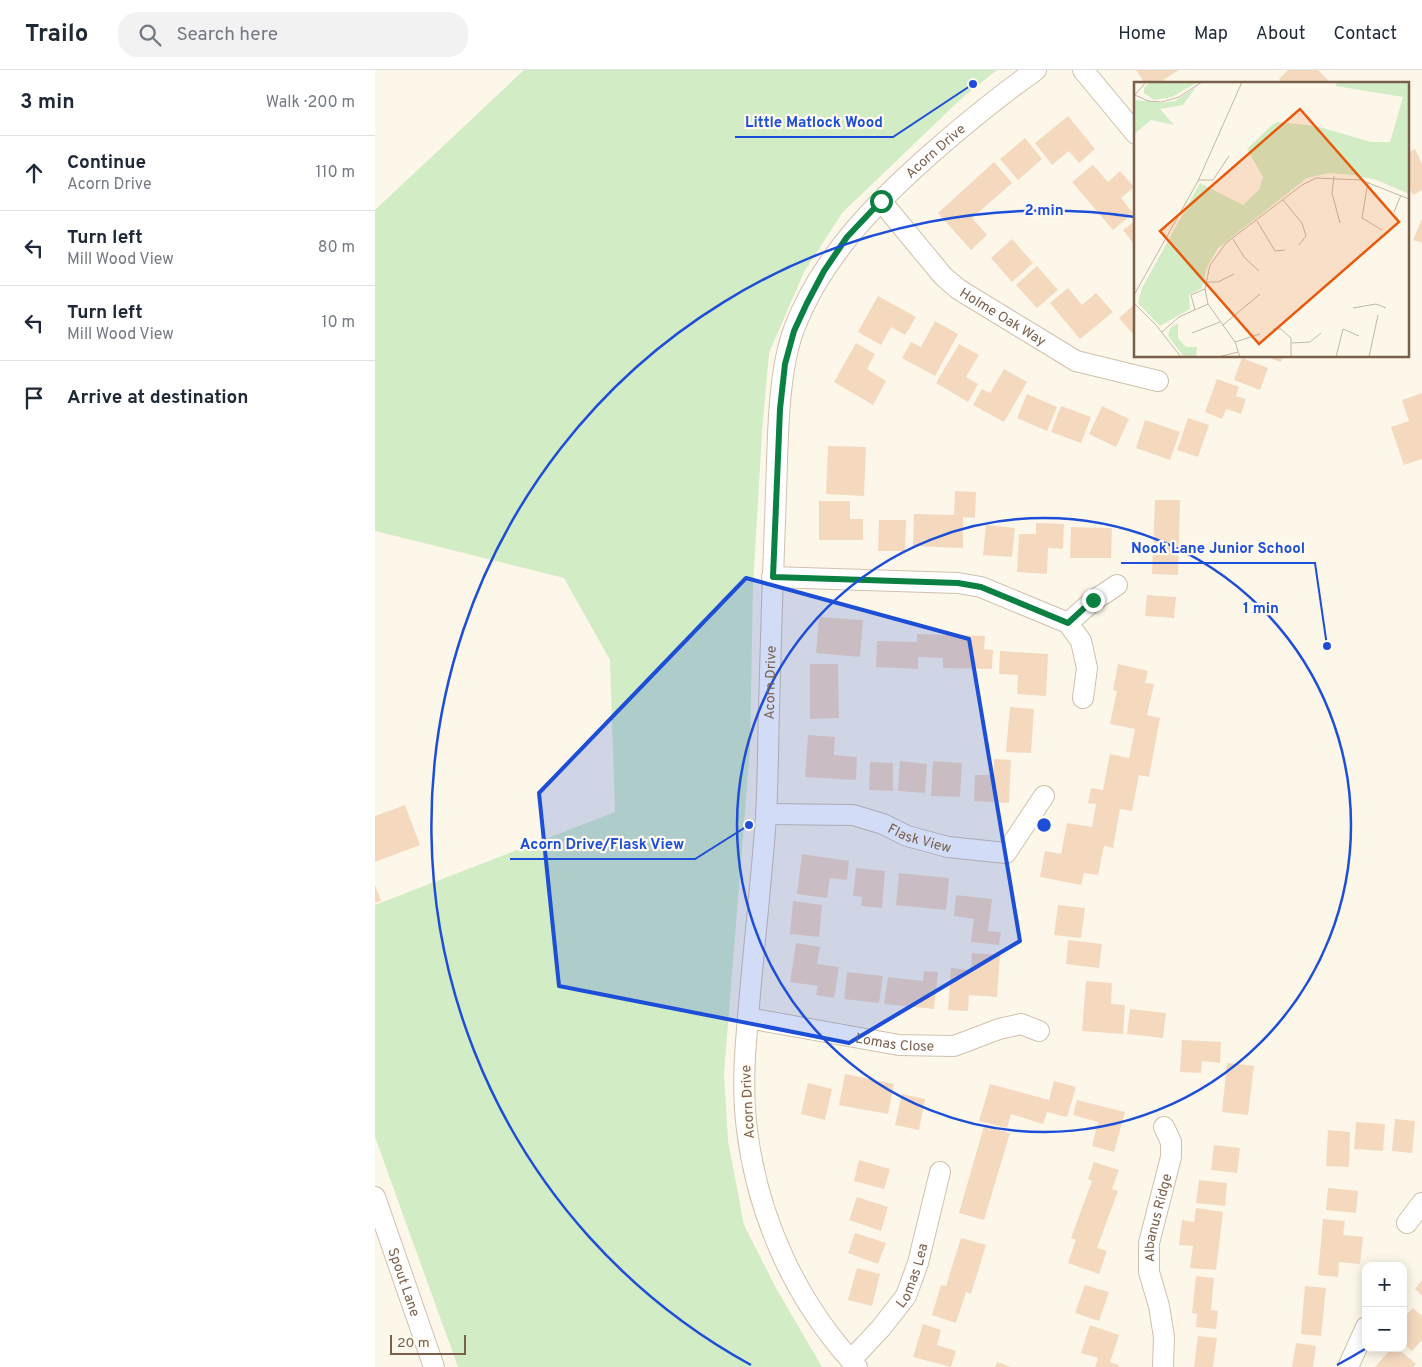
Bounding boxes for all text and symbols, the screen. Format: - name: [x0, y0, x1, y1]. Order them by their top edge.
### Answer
- search box: [118, 12, 468, 57]
- text: Trailo: [25, 20, 88, 50]
- icon: search: [136, 21, 164, 49]
- text: Search here: [176, 23, 278, 47]
- text: Home: [1118, 23, 1166, 46]
- text: Map: [1194, 23, 1228, 46]
- text: About: [1256, 23, 1305, 46]
- text: Contact: [1333, 23, 1397, 46]
- inset map: [1134, 82, 1409, 358]
- text: 3 min: [20, 89, 75, 116]
- text: Walk · 200 m: [266, 93, 355, 113]
- callout: Little Matlock Wood: [735, 107, 893, 137]
- text: Little Matlock Wood: [745, 114, 883, 133]
- street label: Acorn Drive: [903, 121, 969, 183]
- text: Continue: [67, 151, 146, 175]
- icon: ahead: [20, 159, 48, 187]
- text: 110 m: [315, 163, 355, 183]
- text: Acorn Drive: [67, 175, 152, 195]
- route start: [870, 190, 893, 213]
- text: 2 min: [1024, 202, 1064, 221]
- text: Turn left: [67, 226, 143, 250]
- icon: left: [20, 234, 48, 262]
- text: 80 m: [318, 238, 355, 258]
- text: Mill Wood View: [67, 250, 174, 270]
- street label: Holme Oak Way: [956, 285, 1049, 351]
- text: Turn left: [67, 301, 143, 325]
- icon: left: [20, 309, 48, 337]
- text: 10 m: [321, 313, 355, 333]
- text: Mill Wood View: [67, 325, 174, 345]
- icon: arrive: [20, 384, 48, 412]
- text: Arrive at destination: [67, 386, 248, 410]
- callout: Nook Lane Junior School: [1121, 533, 1315, 563]
- text: Nook Lane Junior School: [1131, 540, 1305, 559]
- route end: [1082, 589, 1105, 612]
- text: 1 min: [1243, 600, 1279, 619]
- street label: Acorn Drive: [762, 645, 781, 720]
- centre of rings: [1035, 816, 1053, 834]
- street label: Flask View: [885, 821, 953, 858]
- callout: Acorn Drive/Flask View: [510, 829, 695, 859]
- text: Acorn Drive/Flask View: [520, 836, 684, 855]
- street label: Lomas Close: [854, 1030, 934, 1056]
- street label: Acorn Drive: [738, 1065, 759, 1139]
- street label: Albanus Ridge: [1142, 1172, 1176, 1262]
- street label: Lomas Lea: [893, 1242, 932, 1312]
- street label: Spout Lane: [383, 1246, 423, 1319]
- map controls: [1362, 1262, 1407, 1352]
- button: +: [1362, 1262, 1407, 1307]
- button: −: [1362, 1307, 1407, 1352]
- scale bar: [390, 1332, 466, 1355]
- text: 20 m: [397, 1335, 430, 1352]

